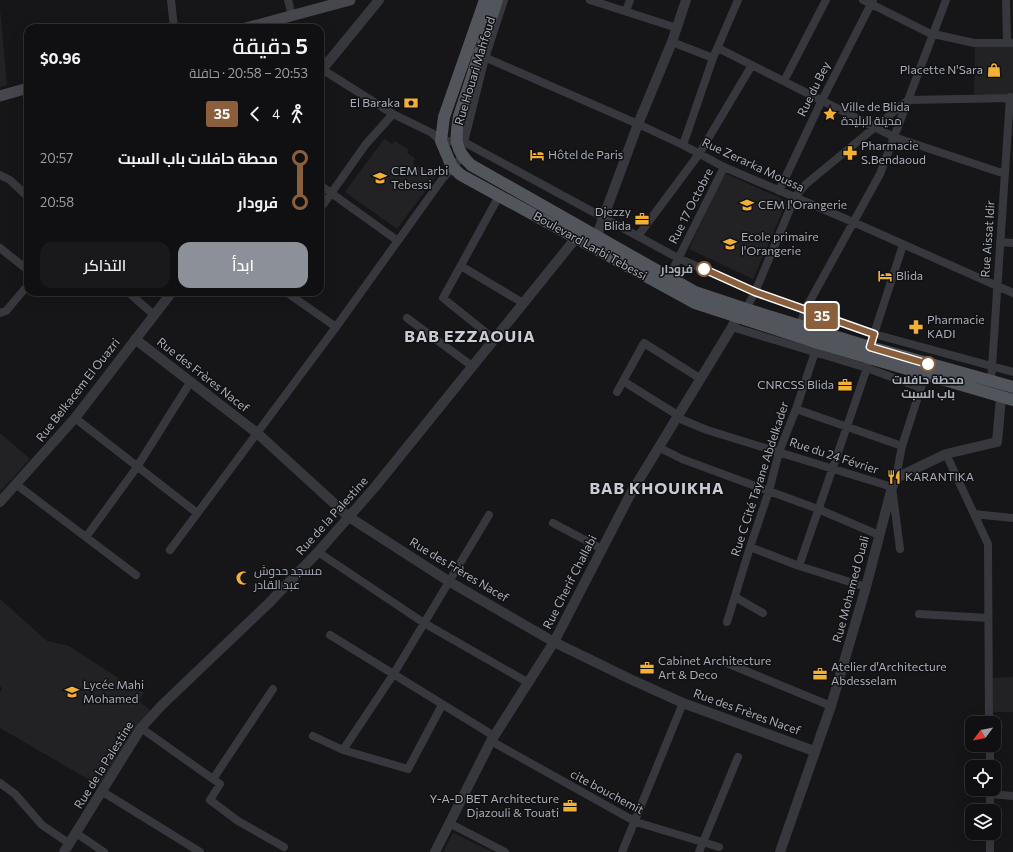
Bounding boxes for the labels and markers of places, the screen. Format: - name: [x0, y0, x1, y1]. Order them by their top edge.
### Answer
- place label: Placette N'Sara: [900, 62, 983, 76]
- shop icon: Placette N'Sara: [986, 62, 1002, 78]
- place label: El Baraka: [350, 95, 400, 109]
- bank icon: El Baraka: [403, 95, 419, 111]
- place label: Ville de Blida مدينة البليدة: [841, 99, 910, 128]
- place icon: Ville de Blida مدينة البليدة: [822, 106, 838, 122]
- place label: Pharmacie S.Bendaoud: [861, 138, 926, 166]
- pharmacy icon: Pharmacie S.Bendaoud: [842, 145, 858, 161]
- hotel icon: Hôtel de Paris: [529, 147, 545, 163]
- place label: Hôtel de Paris: [548, 147, 623, 161]
- place label: CEM Larbi Tebessi: [391, 163, 448, 191]
- school or university icon: CEM Larbi Tebessi: [372, 170, 388, 186]
- school or university icon: CEM l'Orangerie: [739, 197, 755, 213]
- place label: CEM l'Orangerie: [758, 197, 847, 211]
- place label: Djezzy Blida: [595, 204, 631, 232]
- office icon: Djezzy Blida: [634, 211, 650, 227]
- place label: Ecole primaire l'Orangerie: [741, 229, 819, 257]
- school or university icon: Ecole primaire l'Orangerie: [722, 236, 738, 252]
- place label: فرودار: [660, 261, 693, 277]
- marker: فرودار: [696, 261, 712, 277]
- hotel icon: Blida: [877, 268, 893, 284]
- place label: Blida: [896, 268, 923, 282]
- place label: Pharmacie KADI: [927, 312, 985, 340]
- pharmacy icon: Pharmacie KADI: [908, 319, 924, 335]
- marker: محطة حافلات باب السبت: [920, 356, 936, 372]
- place label: محطة حافلات باب السبت: [892, 372, 964, 401]
- place label: CNRCSS Blida: [757, 377, 834, 391]
- office icon: CNRCSS Blida: [837, 377, 853, 393]
- restaurant icon: KARANTIKA: [886, 469, 902, 485]
- place label: KARANTIKA: [905, 469, 974, 483]
- place label: مسجد حدوش عبد القادر: [253, 563, 322, 592]
- mosque icon: مسجد حدوش عبد القادر: [235, 570, 251, 586]
- place label: Cabinet Architecture Art & Deco: [658, 653, 771, 681]
- place label: Atelier d'Architecture Abdesselam: [831, 659, 947, 687]
- office icon: Cabinet Architecture Art & Deco: [639, 660, 655, 676]
- office icon: Atelier d'Architecture Abdesselam: [812, 666, 828, 682]
- place label: Lycée Mahi Mohamed: [83, 677, 144, 705]
- school or university icon: Lycée Mahi Mohamed: [64, 684, 80, 700]
- place label: Y-A-D BET Architecture Djazouli & Touati: [430, 791, 559, 819]
- office icon: Y-A-D BET Architecture Djazouli & Touati: [562, 798, 578, 814]

